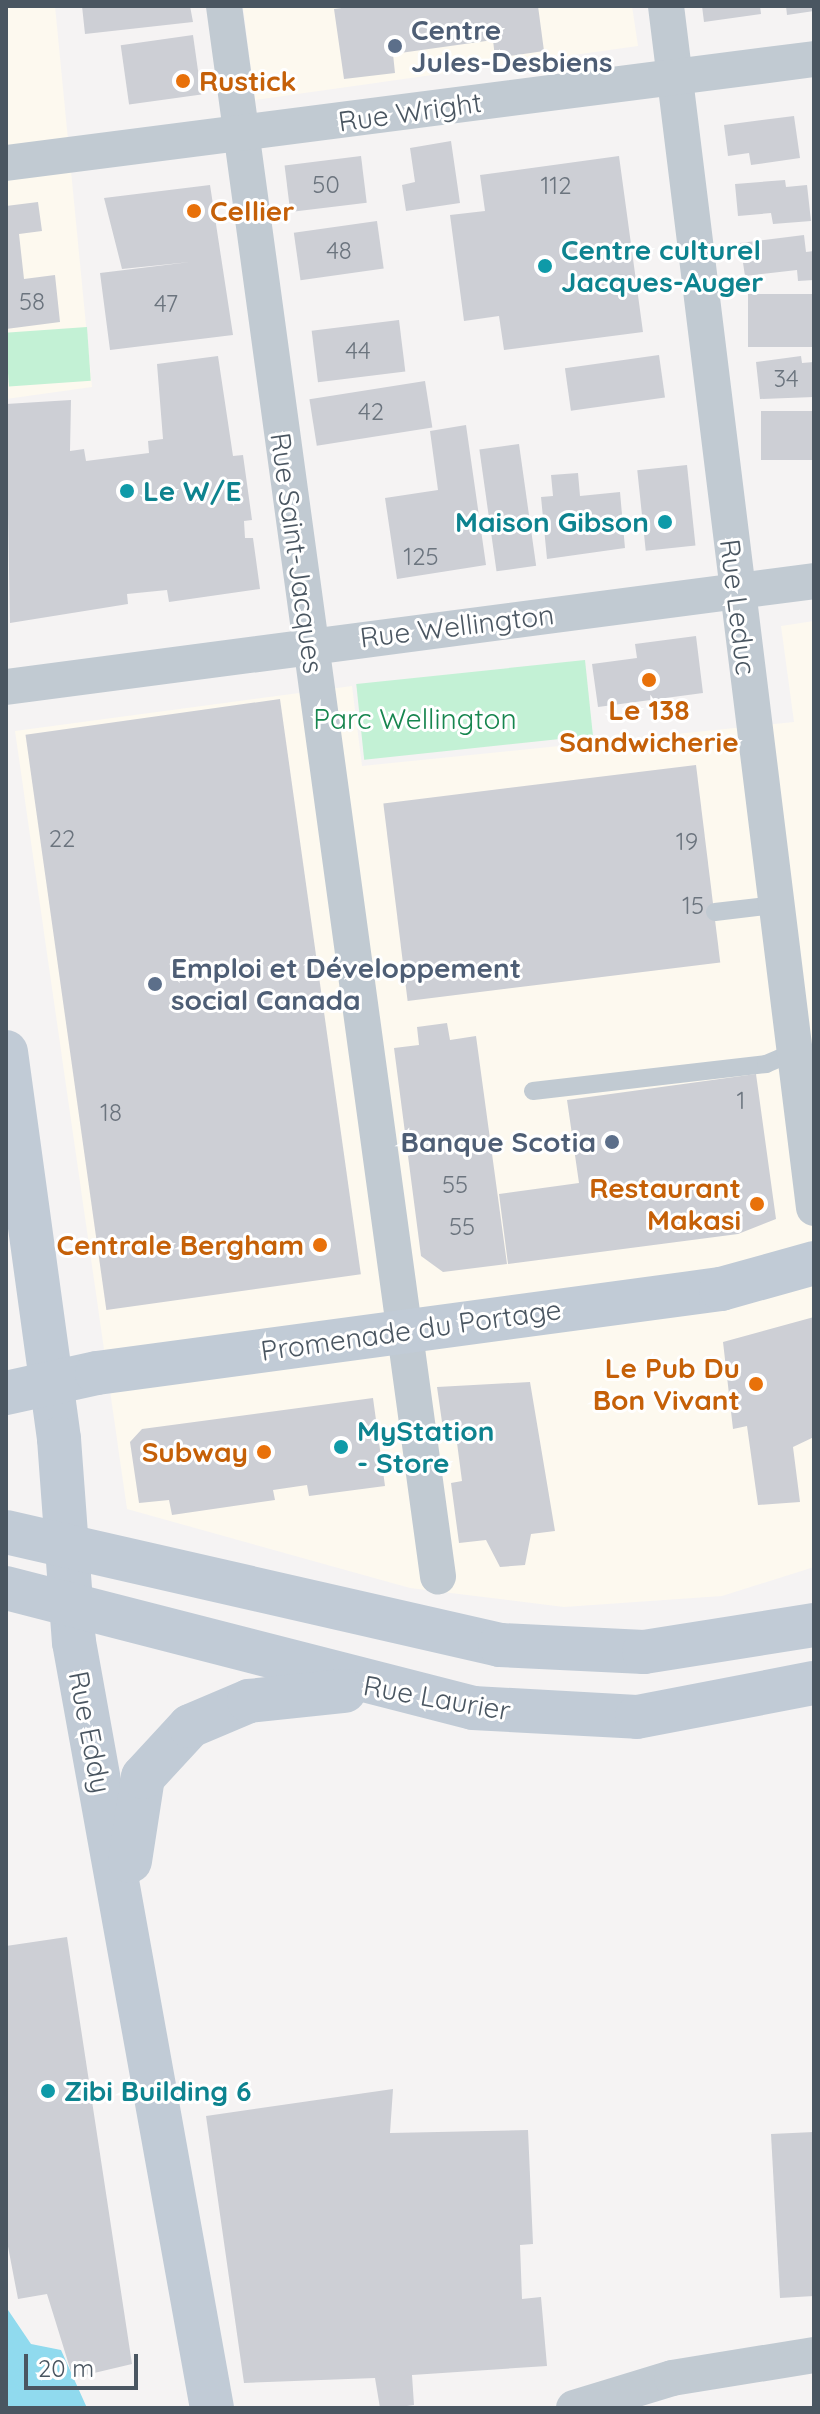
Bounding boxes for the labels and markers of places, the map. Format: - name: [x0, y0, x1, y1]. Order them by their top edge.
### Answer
- place label: Centre Jules-Desbiens: [411, 13, 612, 79]
- marker: Centre Jules-Desbiens: [386, 37, 404, 55]
- place label: Rustick: [199, 64, 296, 98]
- marker: Rustick: [174, 72, 192, 90]
- place label: Cellier: [210, 194, 294, 228]
- marker: Cellier: [185, 202, 203, 220]
- place label: Centre culturel Jacques-Auger: [561, 233, 763, 299]
- marker: Centre culturel Jacques-Auger: [536, 257, 554, 275]
- place label: Le W/E: [143, 474, 241, 508]
- marker: Le W/E: [118, 482, 136, 500]
- place label: Maison Gibson: [455, 505, 649, 539]
- marker: Maison Gibson: [656, 513, 674, 531]
- marker: Le 138 Sandwicherie: [640, 671, 658, 689]
- place label: Le 138 Sandwicherie: [559, 693, 739, 759]
- place label: Emploi et Développement social Canada: [171, 951, 521, 1017]
- marker: Emploi et Développement social Canada: [146, 975, 164, 993]
- place label: Banque Scotia: [401, 1125, 596, 1159]
- marker: Banque Scotia: [603, 1133, 621, 1151]
- place label: Restaurant Makasi: [589, 1171, 741, 1237]
- marker: Restaurant Makasi: [748, 1195, 766, 1213]
- place label: Centrale Bergham: [57, 1228, 304, 1262]
- marker: Centrale Bergham: [311, 1236, 329, 1254]
- place label: Le Pub Du Bon Vivant: [593, 1351, 740, 1417]
- marker: Le Pub Du Bon Vivant: [747, 1375, 765, 1393]
- place label: MyStation - Store: [357, 1414, 494, 1480]
- place label: Subway: [142, 1435, 248, 1469]
- marker: MyStation - Store: [332, 1438, 350, 1456]
- marker: Subway: [255, 1443, 273, 1461]
- place label: Zibi Building 6: [64, 2074, 252, 2108]
- marker: Zibi Building 6: [39, 2082, 57, 2100]

